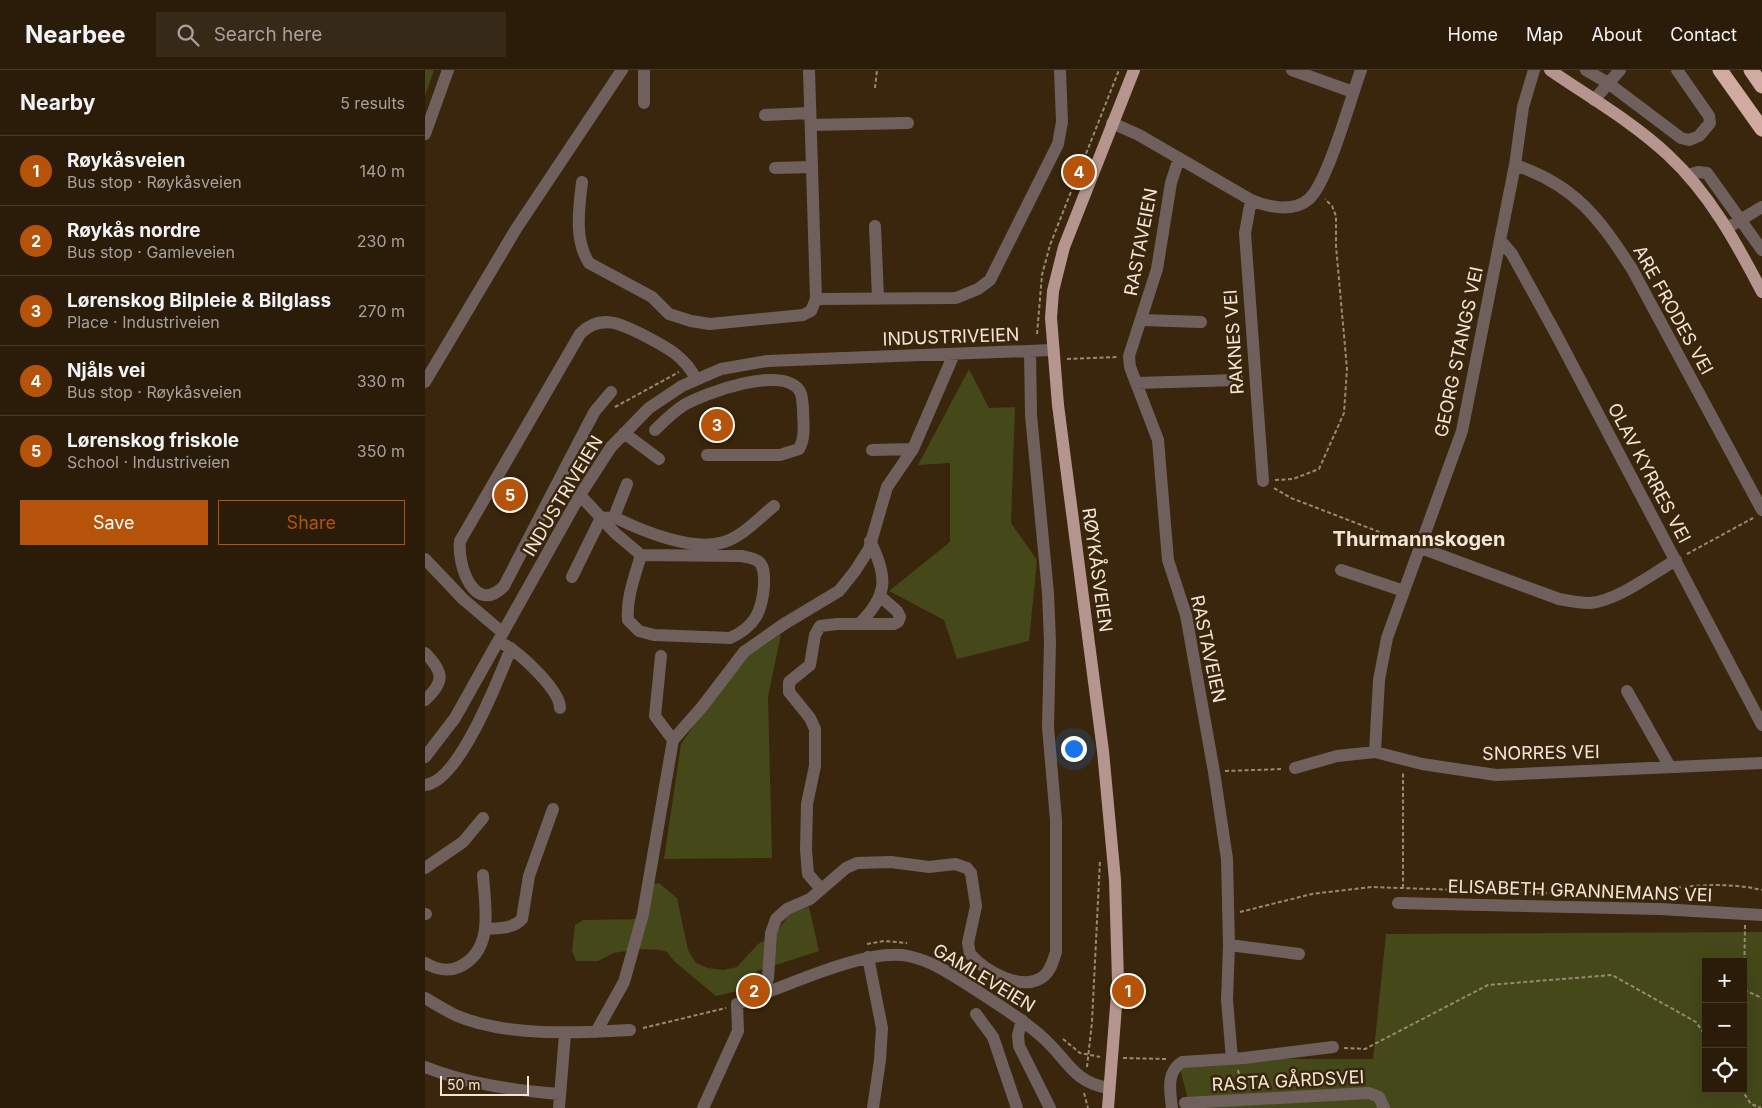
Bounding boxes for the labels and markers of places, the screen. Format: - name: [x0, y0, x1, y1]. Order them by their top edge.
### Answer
- pin: 4: [1063, 153, 1095, 191]
- pin: 3: [701, 406, 733, 444]
- pin: 5: [494, 476, 526, 514]
- pin: 2: [738, 972, 770, 1010]
- pin: 1: [1112, 972, 1144, 1010]

